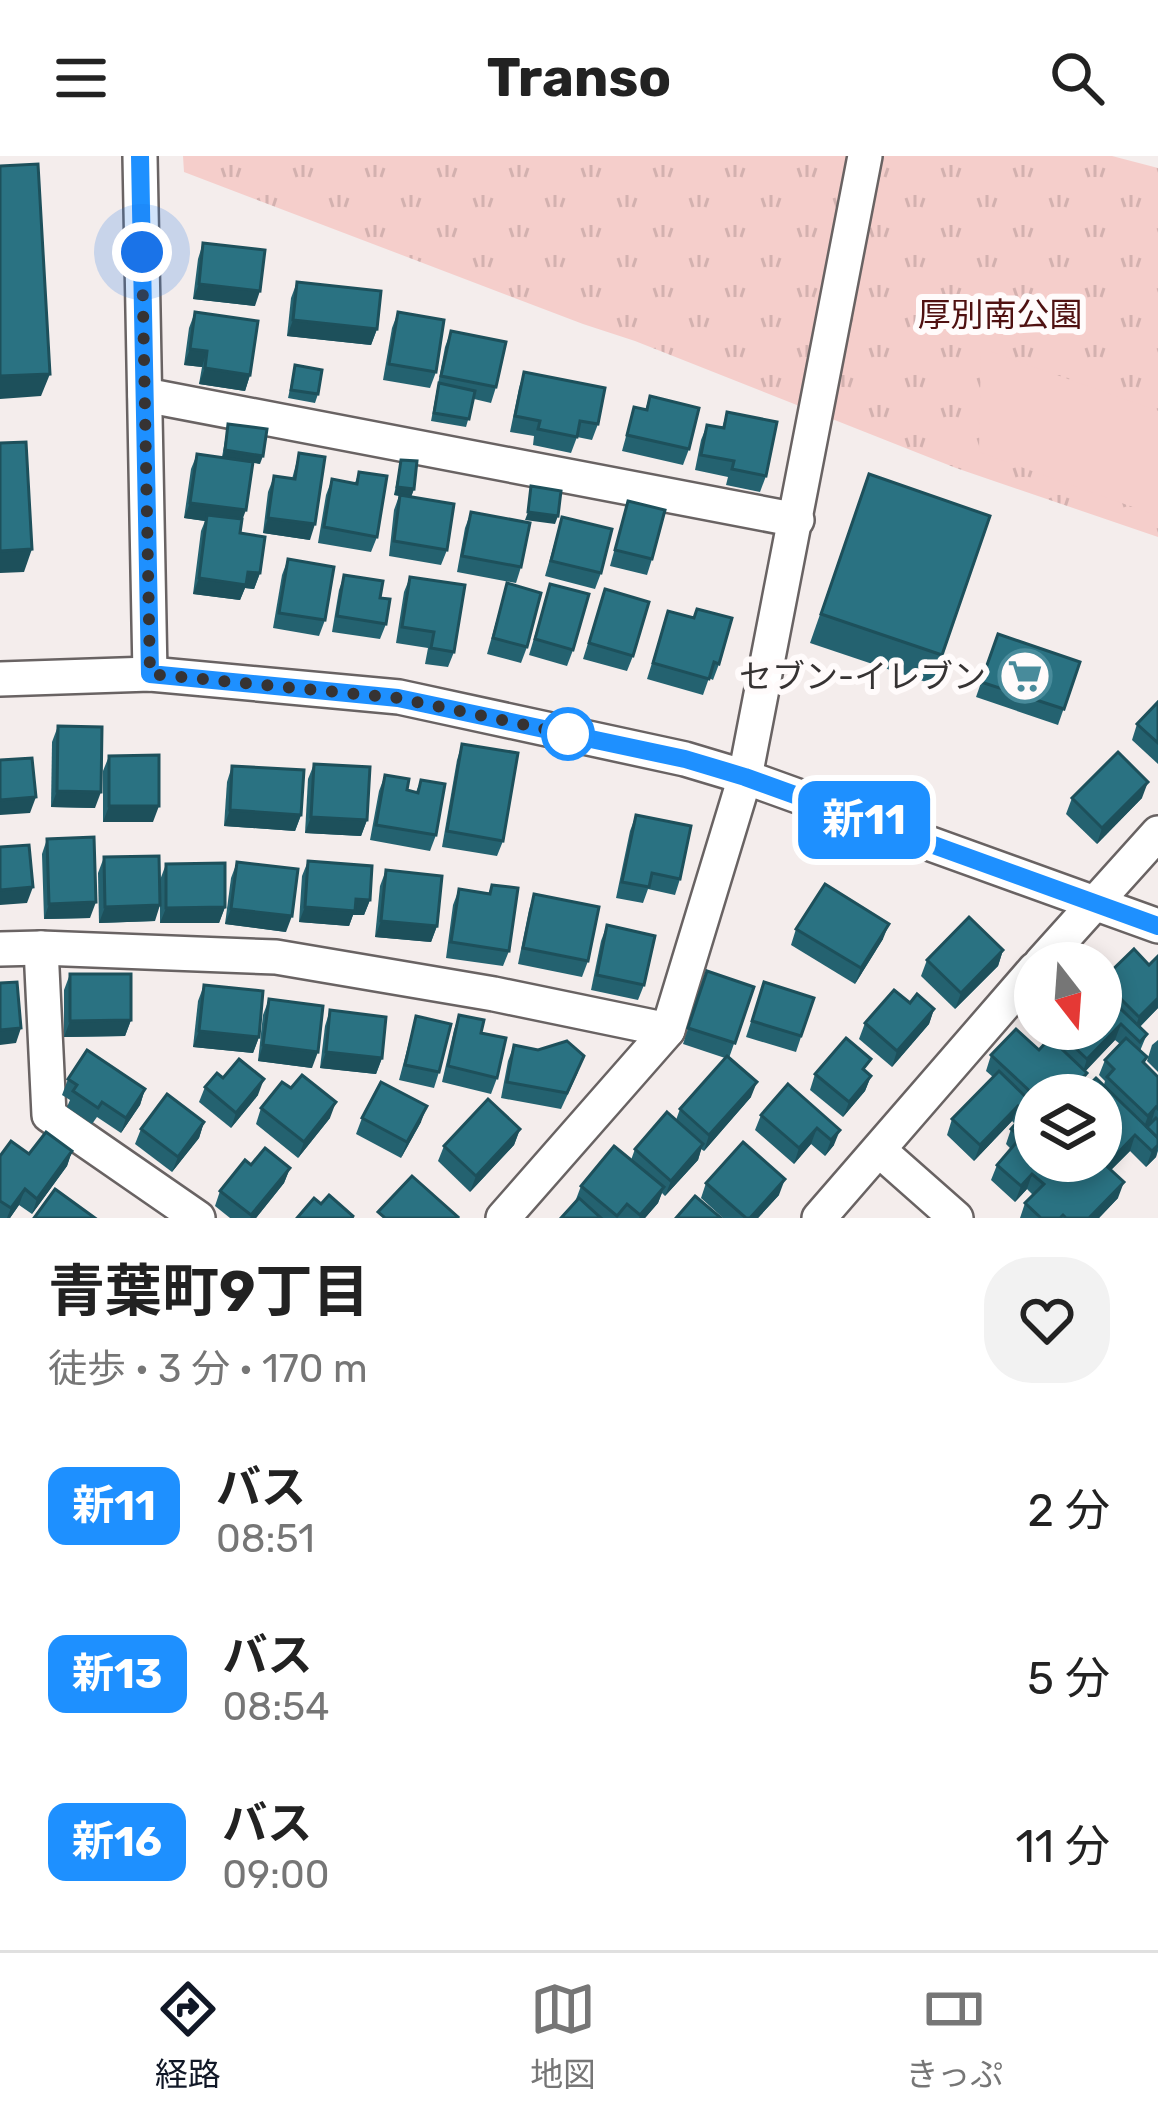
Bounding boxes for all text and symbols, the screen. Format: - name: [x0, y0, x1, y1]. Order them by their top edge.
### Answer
- icon: menu: [48, 45, 114, 111]
- icon: search: [1044, 45, 1110, 111]
- text: Transo: [487, 46, 671, 110]
- your location: [112, 222, 172, 282]
- park label: 厚別南公園: [918, 295, 1083, 334]
- supermarket icon: セブン-イレブン: [997, 648, 1053, 704]
- place label: セブン-イレブン: [739, 657, 986, 696]
- unlabelled marker: [543, 709, 593, 759]
- line badge: 新11: [795, 781, 933, 859]
- text: 新11: [822, 795, 906, 845]
- north arrow: [1014, 942, 1122, 1050]
- map controls: [1014, 942, 1122, 1182]
- button: layers: [1014, 1074, 1122, 1182]
- button: heart: [984, 1257, 1110, 1383]
- text: 青葉町9丁目: [48, 1258, 370, 1325]
- text: 徒歩 · 3 分 · 170 m: [48, 1346, 368, 1392]
- text: バス: [216, 1461, 306, 1514]
- text: 新11: [72, 1481, 156, 1531]
- text: 2 分: [1028, 1484, 1110, 1537]
- text: 08:51: [216, 1516, 315, 1562]
- text: バス: [223, 1629, 313, 1682]
- text: 新13: [72, 1649, 163, 1699]
- text: 5 分: [1027, 1652, 1110, 1705]
- text: 08:54: [223, 1684, 330, 1730]
- text: バス: [222, 1797, 312, 1850]
- text: 新16: [72, 1817, 162, 1867]
- text: 11 分: [1015, 1820, 1110, 1873]
- text: 09:00: [222, 1852, 330, 1898]
- tab: 経路: [155, 1976, 221, 2096]
- tab: 地図: [530, 1976, 596, 2096]
- tab: きっぷ: [906, 1976, 1003, 2096]

